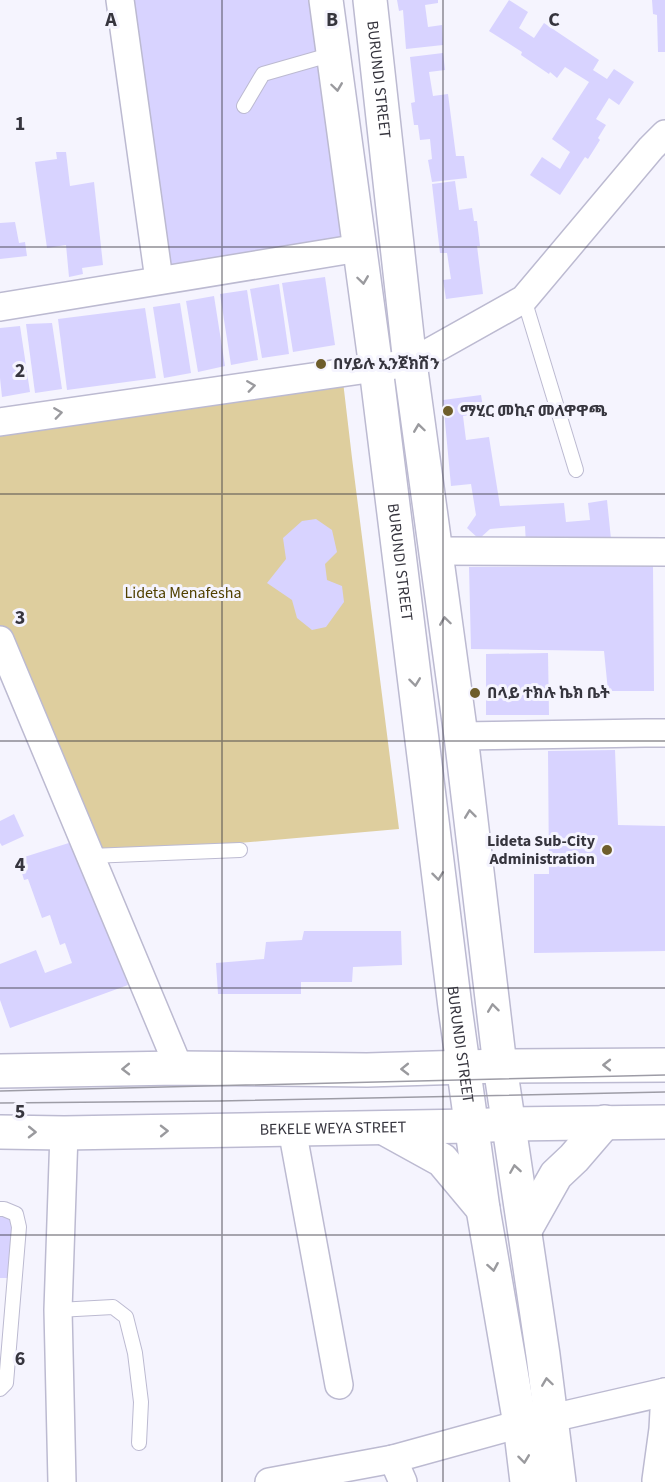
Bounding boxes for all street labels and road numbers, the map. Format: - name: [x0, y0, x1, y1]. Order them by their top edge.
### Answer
- street label: BURUNDI STREET: [361, 20, 396, 140]
- street label: BURUNDI STREET: [382, 502, 418, 623]
- street label: BURUNDI STREET: [441, 984, 479, 1105]
- street label: BEKELE WEYA STREET: [259, 1116, 407, 1141]

